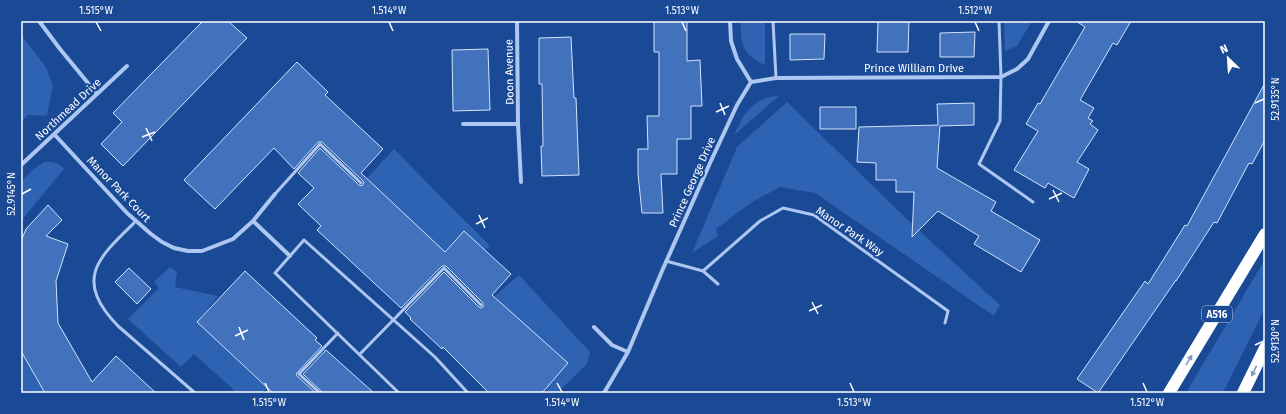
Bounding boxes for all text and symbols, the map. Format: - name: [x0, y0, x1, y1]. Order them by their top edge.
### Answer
- text: 1.515°W: [79, 5, 114, 17]
- text: 1.514°W: [372, 5, 407, 17]
- text: 1.513°W: [665, 5, 700, 17]
- text: 1.512°W: [958, 5, 993, 17]
- north arrow: [1208, 38, 1248, 78]
- street label: Doon Avenue: [502, 39, 517, 105]
- text: N: [1218, 42, 1230, 57]
- street label: Prince William Drive: [864, 62, 964, 75]
- street label: Northmead Drive: [33, 76, 104, 143]
- text: 52.9135°N: [1270, 77, 1282, 121]
- street label: Prince George Drive: [667, 135, 718, 229]
- street label: Manor Park Court: [84, 154, 153, 225]
- text: 52.9145°N: [6, 172, 18, 216]
- street label: Manor Park Way: [813, 204, 887, 259]
- road number: A516: [1202, 306, 1232, 322]
- text: 52.9130°N: [1270, 319, 1282, 363]
- one-way arrow: [1186, 354, 1193, 366]
- one-way arrow: [1251, 365, 1257, 376]
- text: 1.515°W: [252, 397, 287, 409]
- text: 1.514°W: [545, 397, 580, 409]
- text: 1.513°W: [837, 397, 872, 409]
- text: 1.512°W: [1130, 397, 1165, 409]

